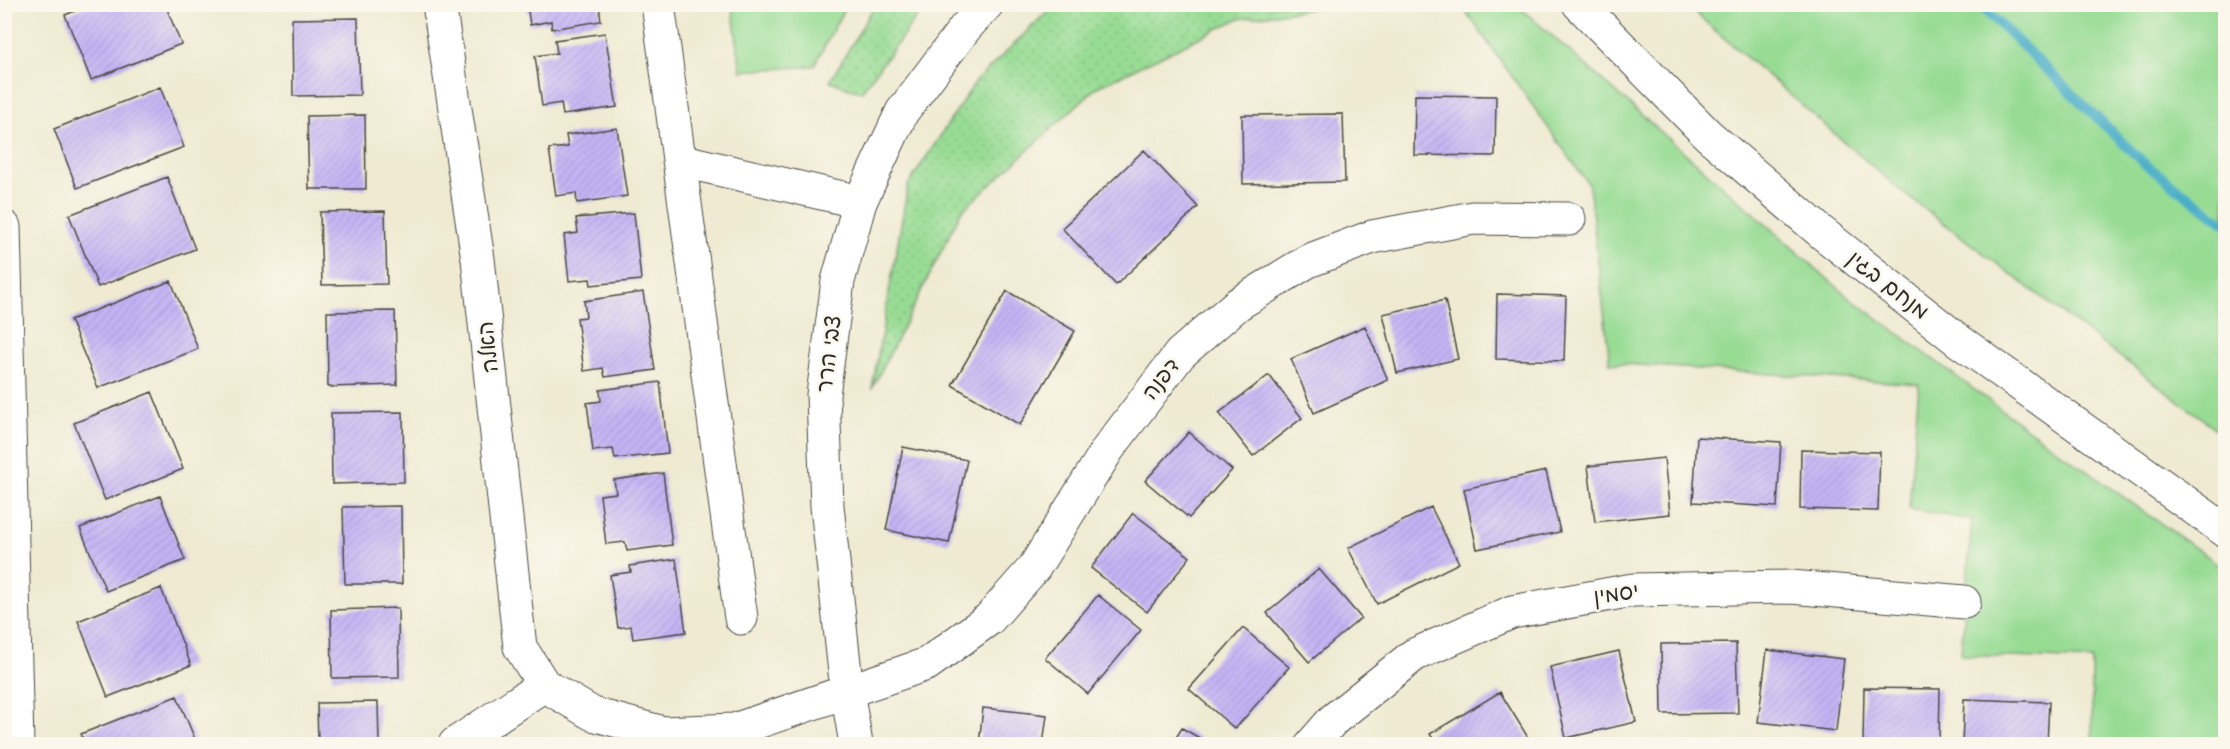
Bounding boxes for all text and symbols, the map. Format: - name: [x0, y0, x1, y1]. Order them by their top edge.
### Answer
- street label: מנחם בגין: [1842, 245, 1934, 325]
- street label: צבי הרר: [811, 314, 847, 394]
- street label: האלה: [472, 320, 504, 374]
- street label: דפנה: [1137, 353, 1185, 405]
- street label: יסמין: [1592, 578, 1640, 610]

